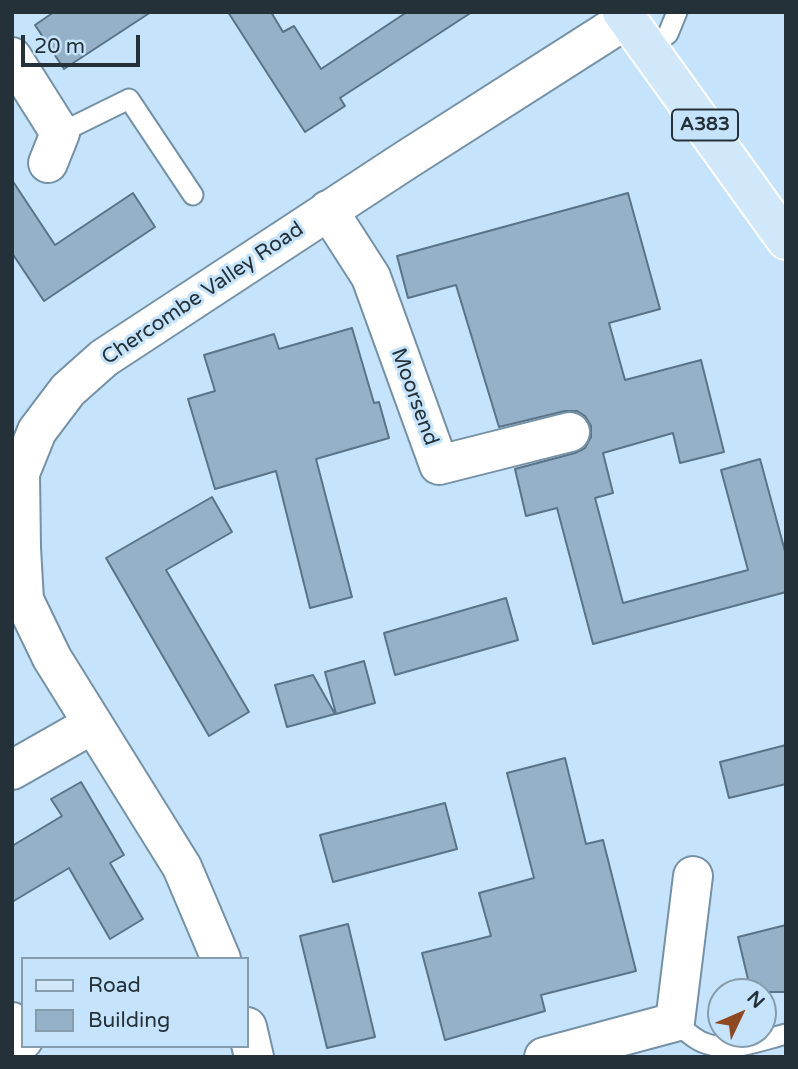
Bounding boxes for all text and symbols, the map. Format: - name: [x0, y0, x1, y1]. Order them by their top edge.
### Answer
- scale bar: [24, 21, 144, 65]
- text: 20 m: [34, 34, 85, 59]
- road number: A383: [672, 110, 738, 140]
- street label: Chercombe Valley Road: [97, 217, 309, 371]
- street label: Moorsend: [385, 345, 443, 449]
- legend: [21, 957, 248, 1048]
- text: Road: [88, 973, 141, 998]
- north arrow: [707, 978, 777, 1048]
- text: N: [742, 987, 769, 1013]
- text: Building: [88, 1008, 170, 1033]

